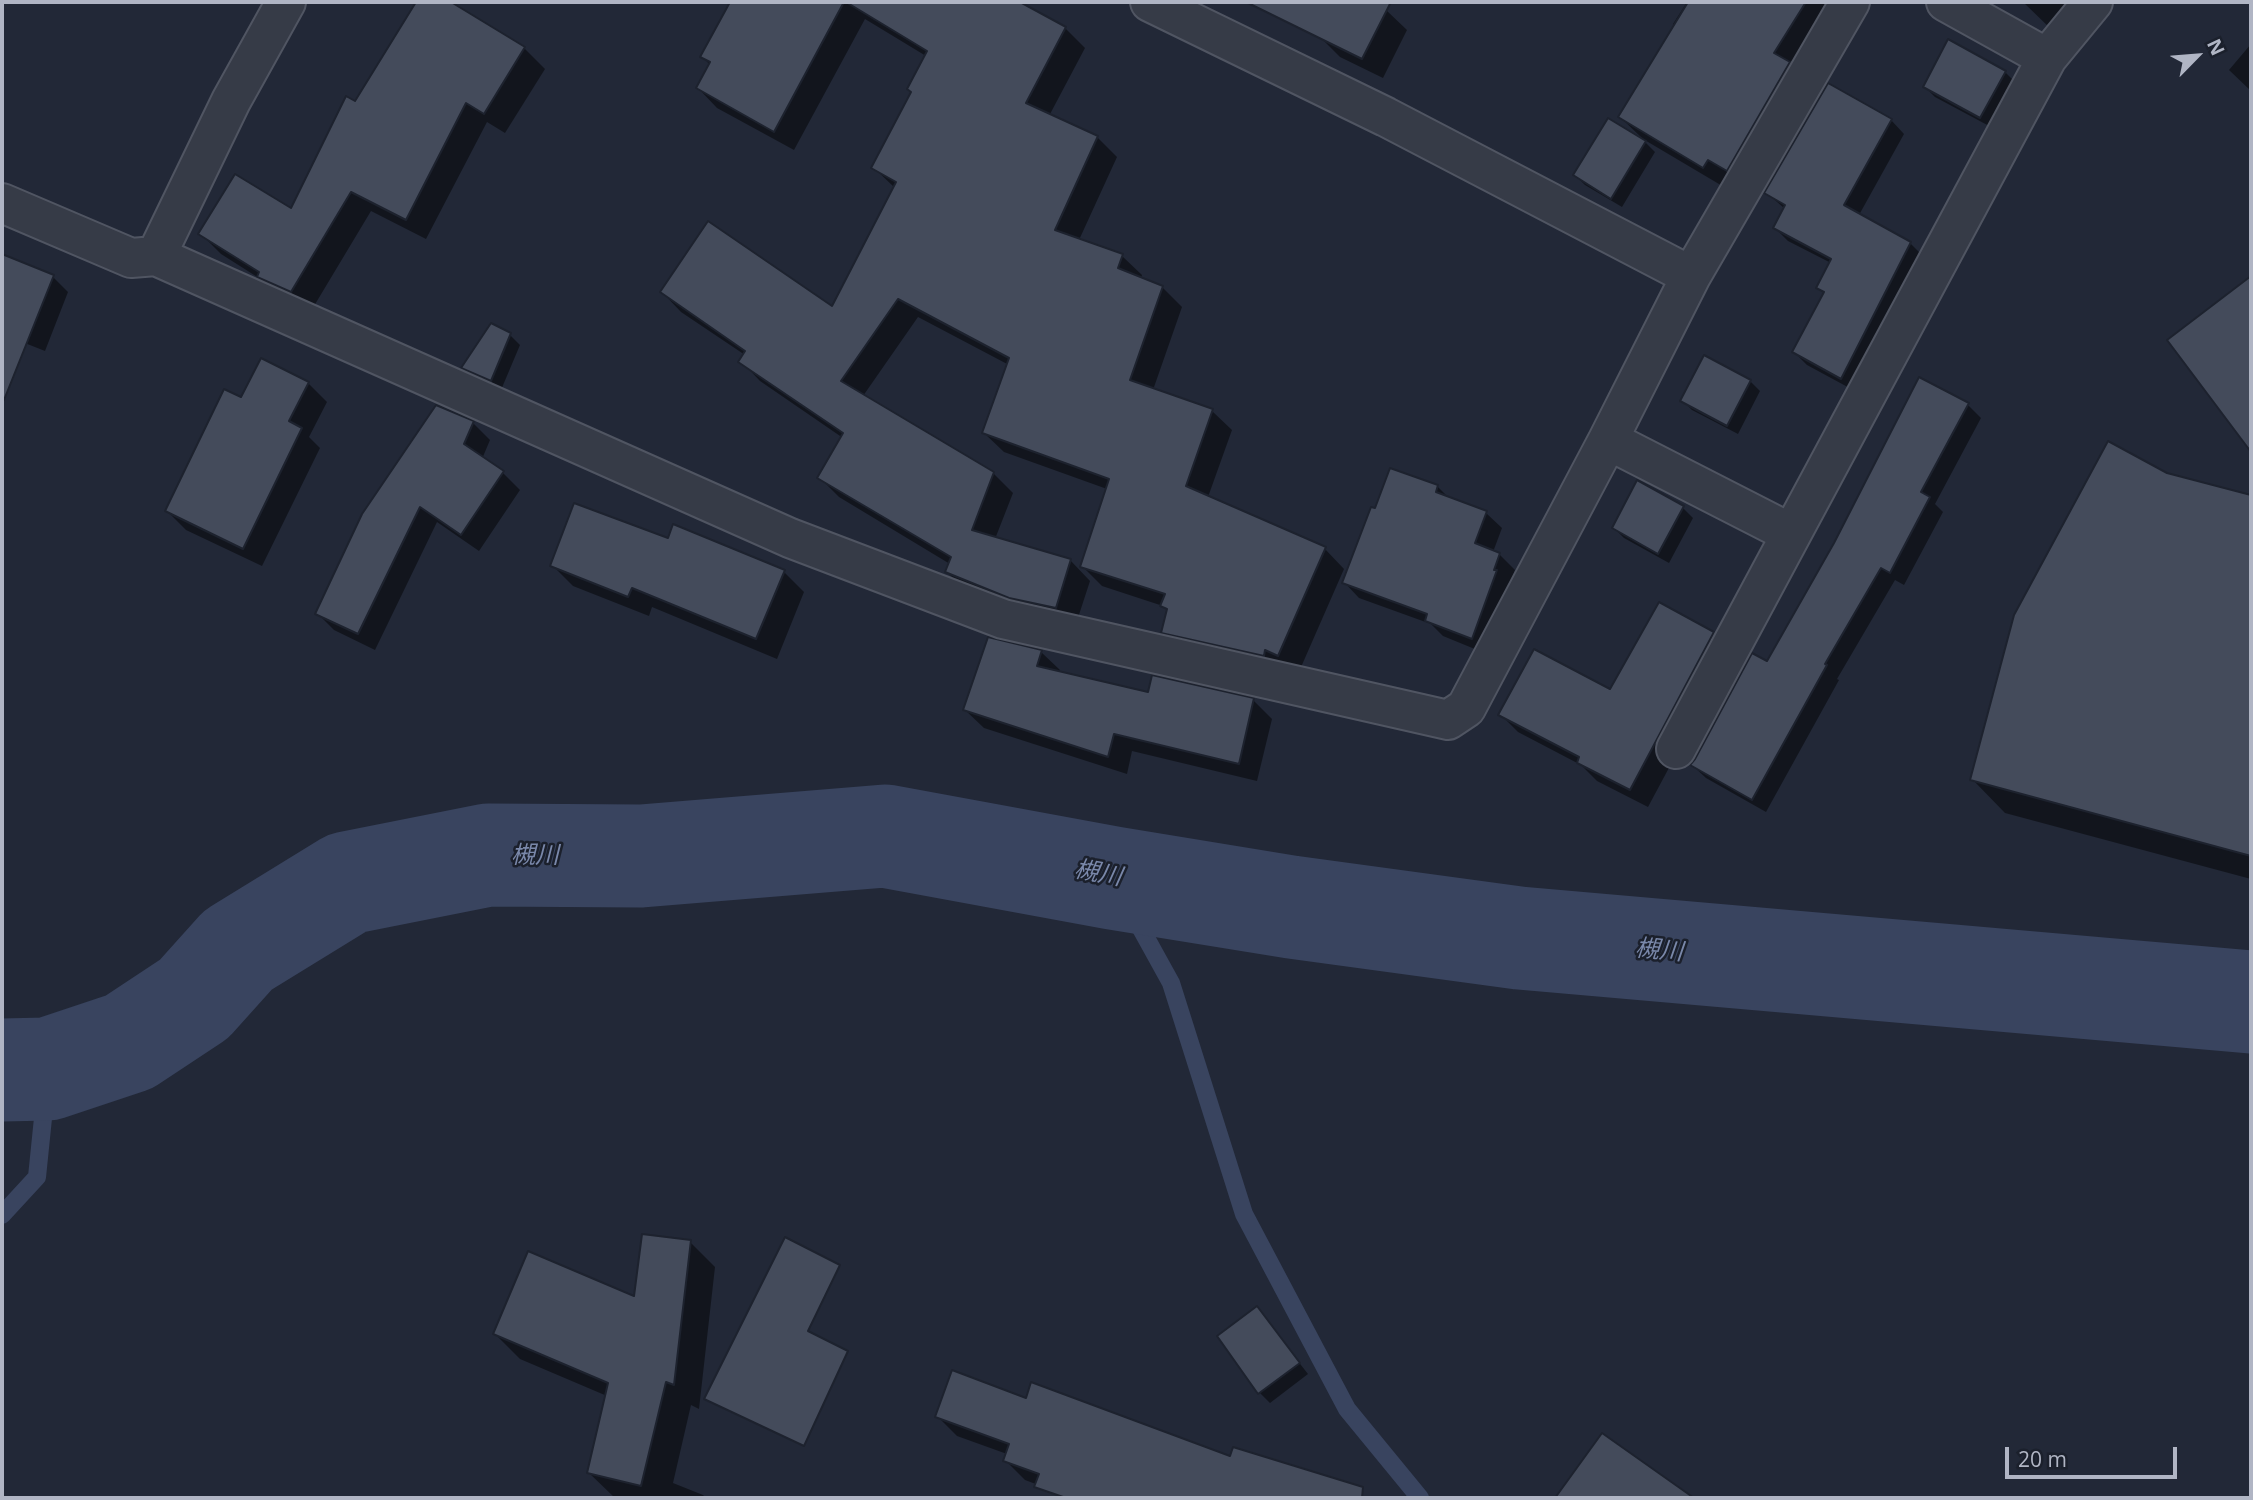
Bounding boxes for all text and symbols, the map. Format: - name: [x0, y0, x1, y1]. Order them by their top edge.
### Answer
- north arrow: [2162, 21, 2232, 91]
- text: N: [2201, 35, 2231, 60]
- water label: 槻川: [511, 842, 559, 870]
- water label: 槻川: [1072, 856, 1124, 892]
- water label: 槻川: [1634, 935, 1684, 967]
- scale bar: [2008, 1434, 2180, 1478]
- text: 20 m: [2018, 1445, 2067, 1473]

